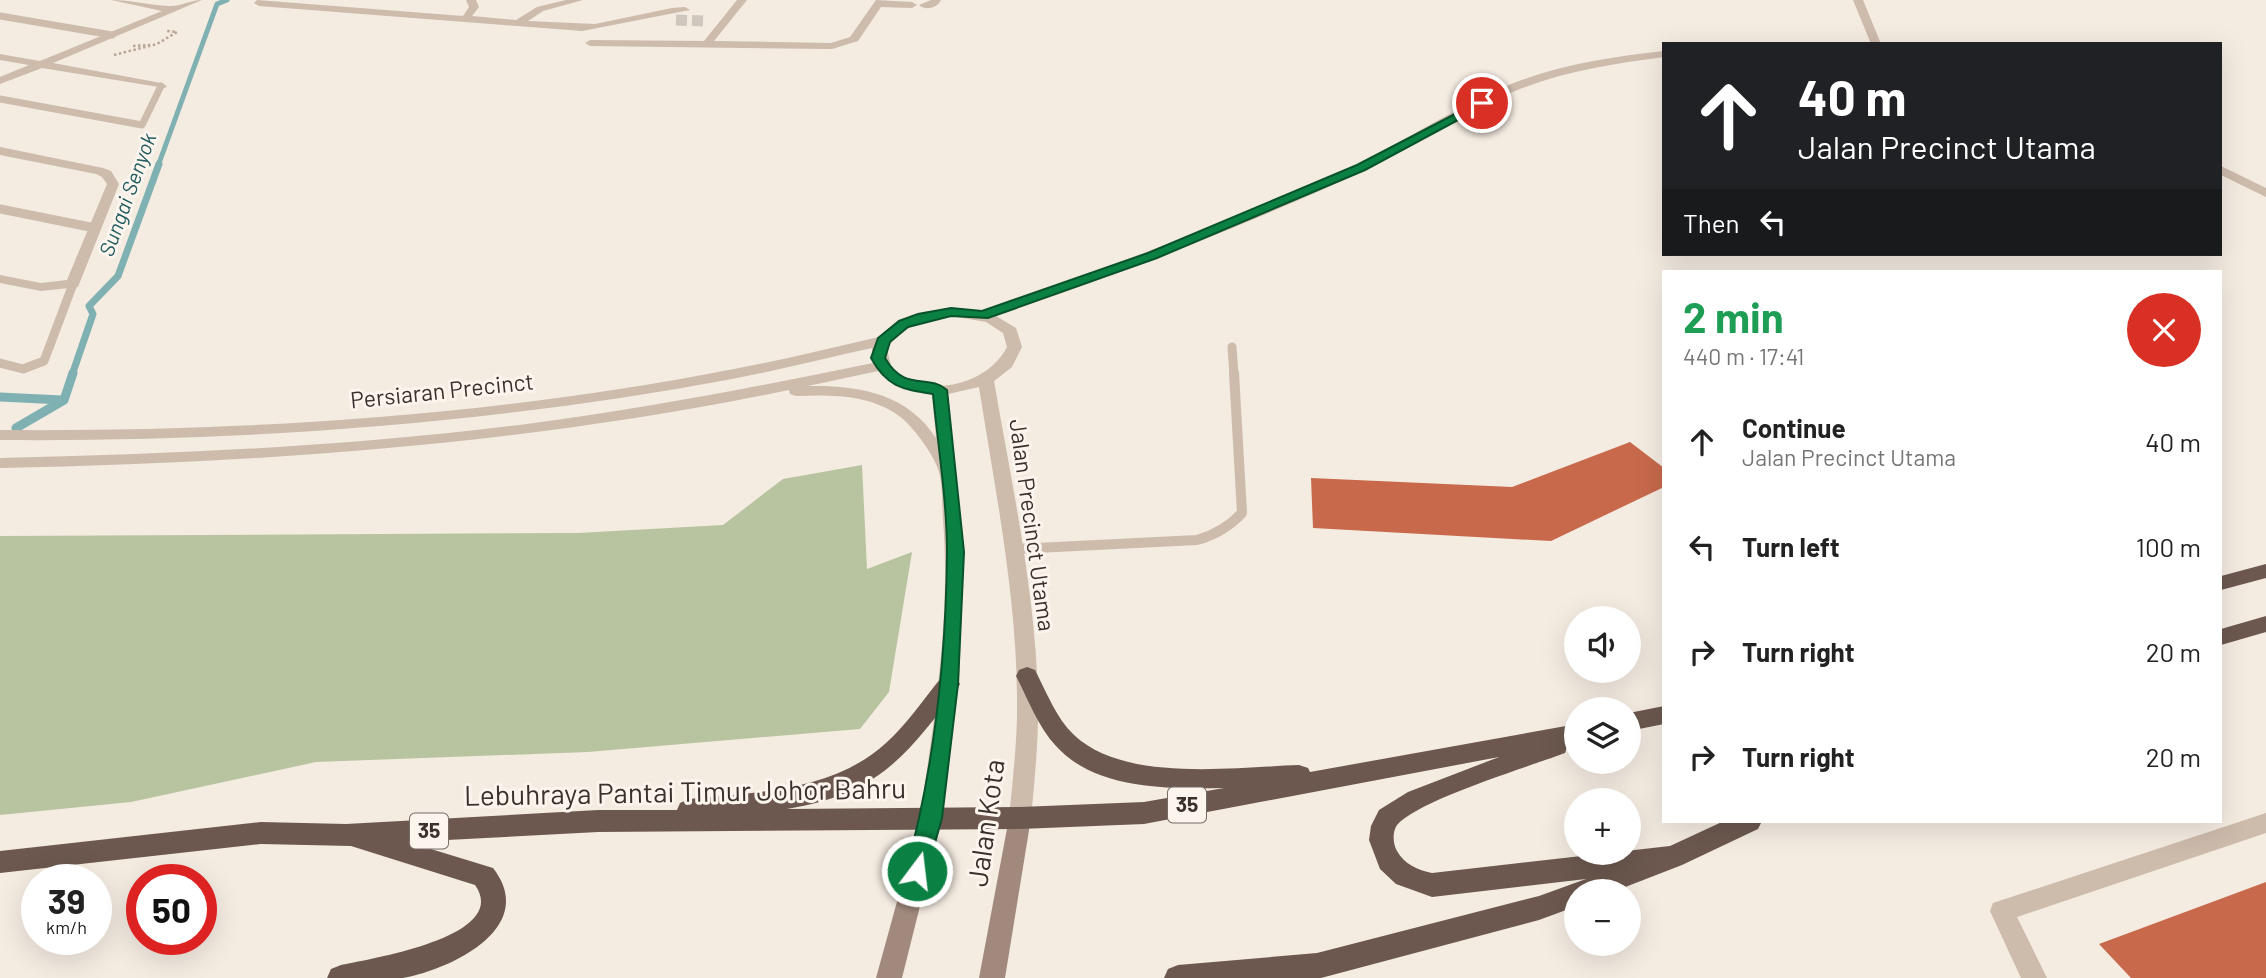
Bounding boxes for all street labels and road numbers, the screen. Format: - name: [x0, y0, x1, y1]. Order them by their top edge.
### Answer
- street label: Persiaran Precinct: [349, 366, 535, 414]
- street label: Jalan Precinct Utama: [1004, 417, 1062, 633]
- street label: Jalan Kota: [959, 757, 1011, 889]
- street label: Lebuhraya Pantai Timur Johor Bahru: [464, 770, 906, 812]
- road number: 35: [1168, 788, 1206, 822]
- road number: 35: [410, 814, 448, 848]

